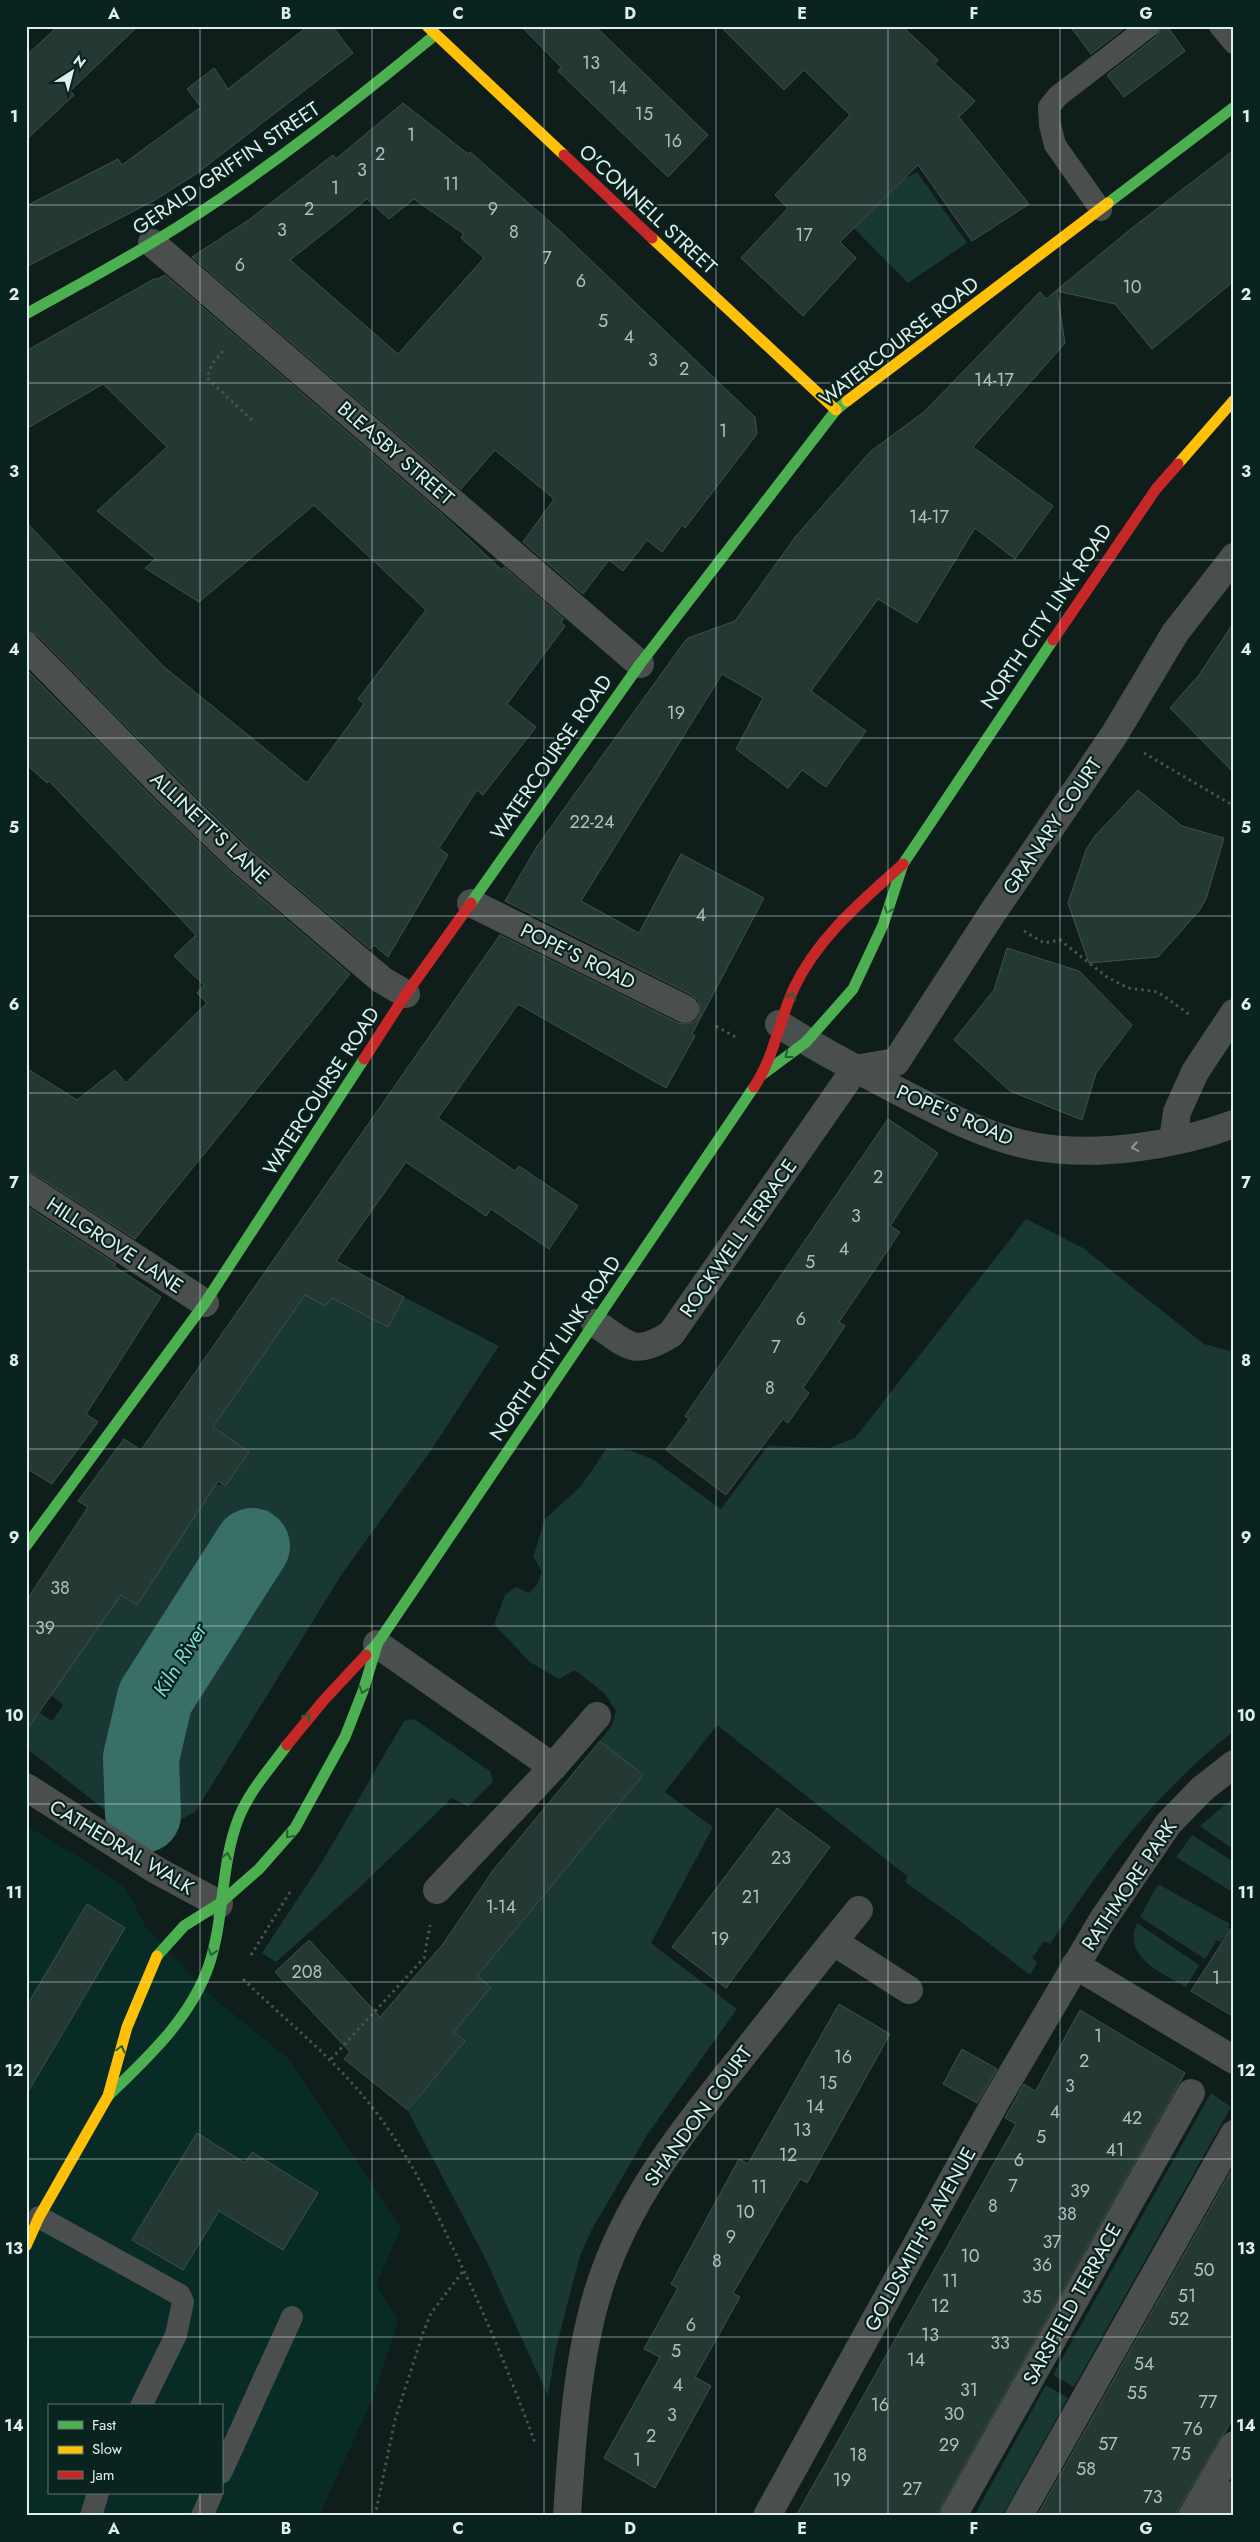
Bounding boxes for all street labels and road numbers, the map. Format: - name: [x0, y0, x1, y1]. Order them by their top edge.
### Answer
- street label: GERALD GRIFFIN STREET: [127, 94, 326, 242]
- street label: O'CONNELL STREET: [572, 138, 724, 282]
- street label: WATERCOURSE ROAD: [813, 270, 985, 413]
- street label: BLEASBY STREET: [331, 395, 461, 513]
- street label: NORTH CITY LINK ROAD: [974, 518, 1119, 715]
- street label: WATERCOURSE ROAD: [483, 669, 619, 846]
- street label: GRANARY COURT: [996, 751, 1109, 901]
- street label: ALLINETT'S LANE: [144, 765, 276, 891]
- street label: POPE'S ROAD: [515, 916, 640, 997]
- street label: WATERCOURSE ROAD: [256, 1001, 387, 1181]
- street label: POPE'S ROAD: [892, 1078, 1018, 1153]
- street label: ROCKWELL TERRACE: [673, 1153, 804, 1323]
- street label: HILLGROVE LANE: [41, 1190, 189, 1301]
- street label: NORTH CITY LINK ROAD: [483, 1250, 628, 1447]
- street label: CATHEDRAL WALK: [44, 1793, 200, 1902]
- street label: RATHMORE PARK: [1075, 1814, 1184, 1956]
- street label: SHANDON COURT: [637, 2040, 760, 2193]
- street label: GOLDSMITH'S AVENUE: [858, 2142, 983, 2337]
- street label: SARSFIELD TERRACE: [1016, 2218, 1129, 2390]

